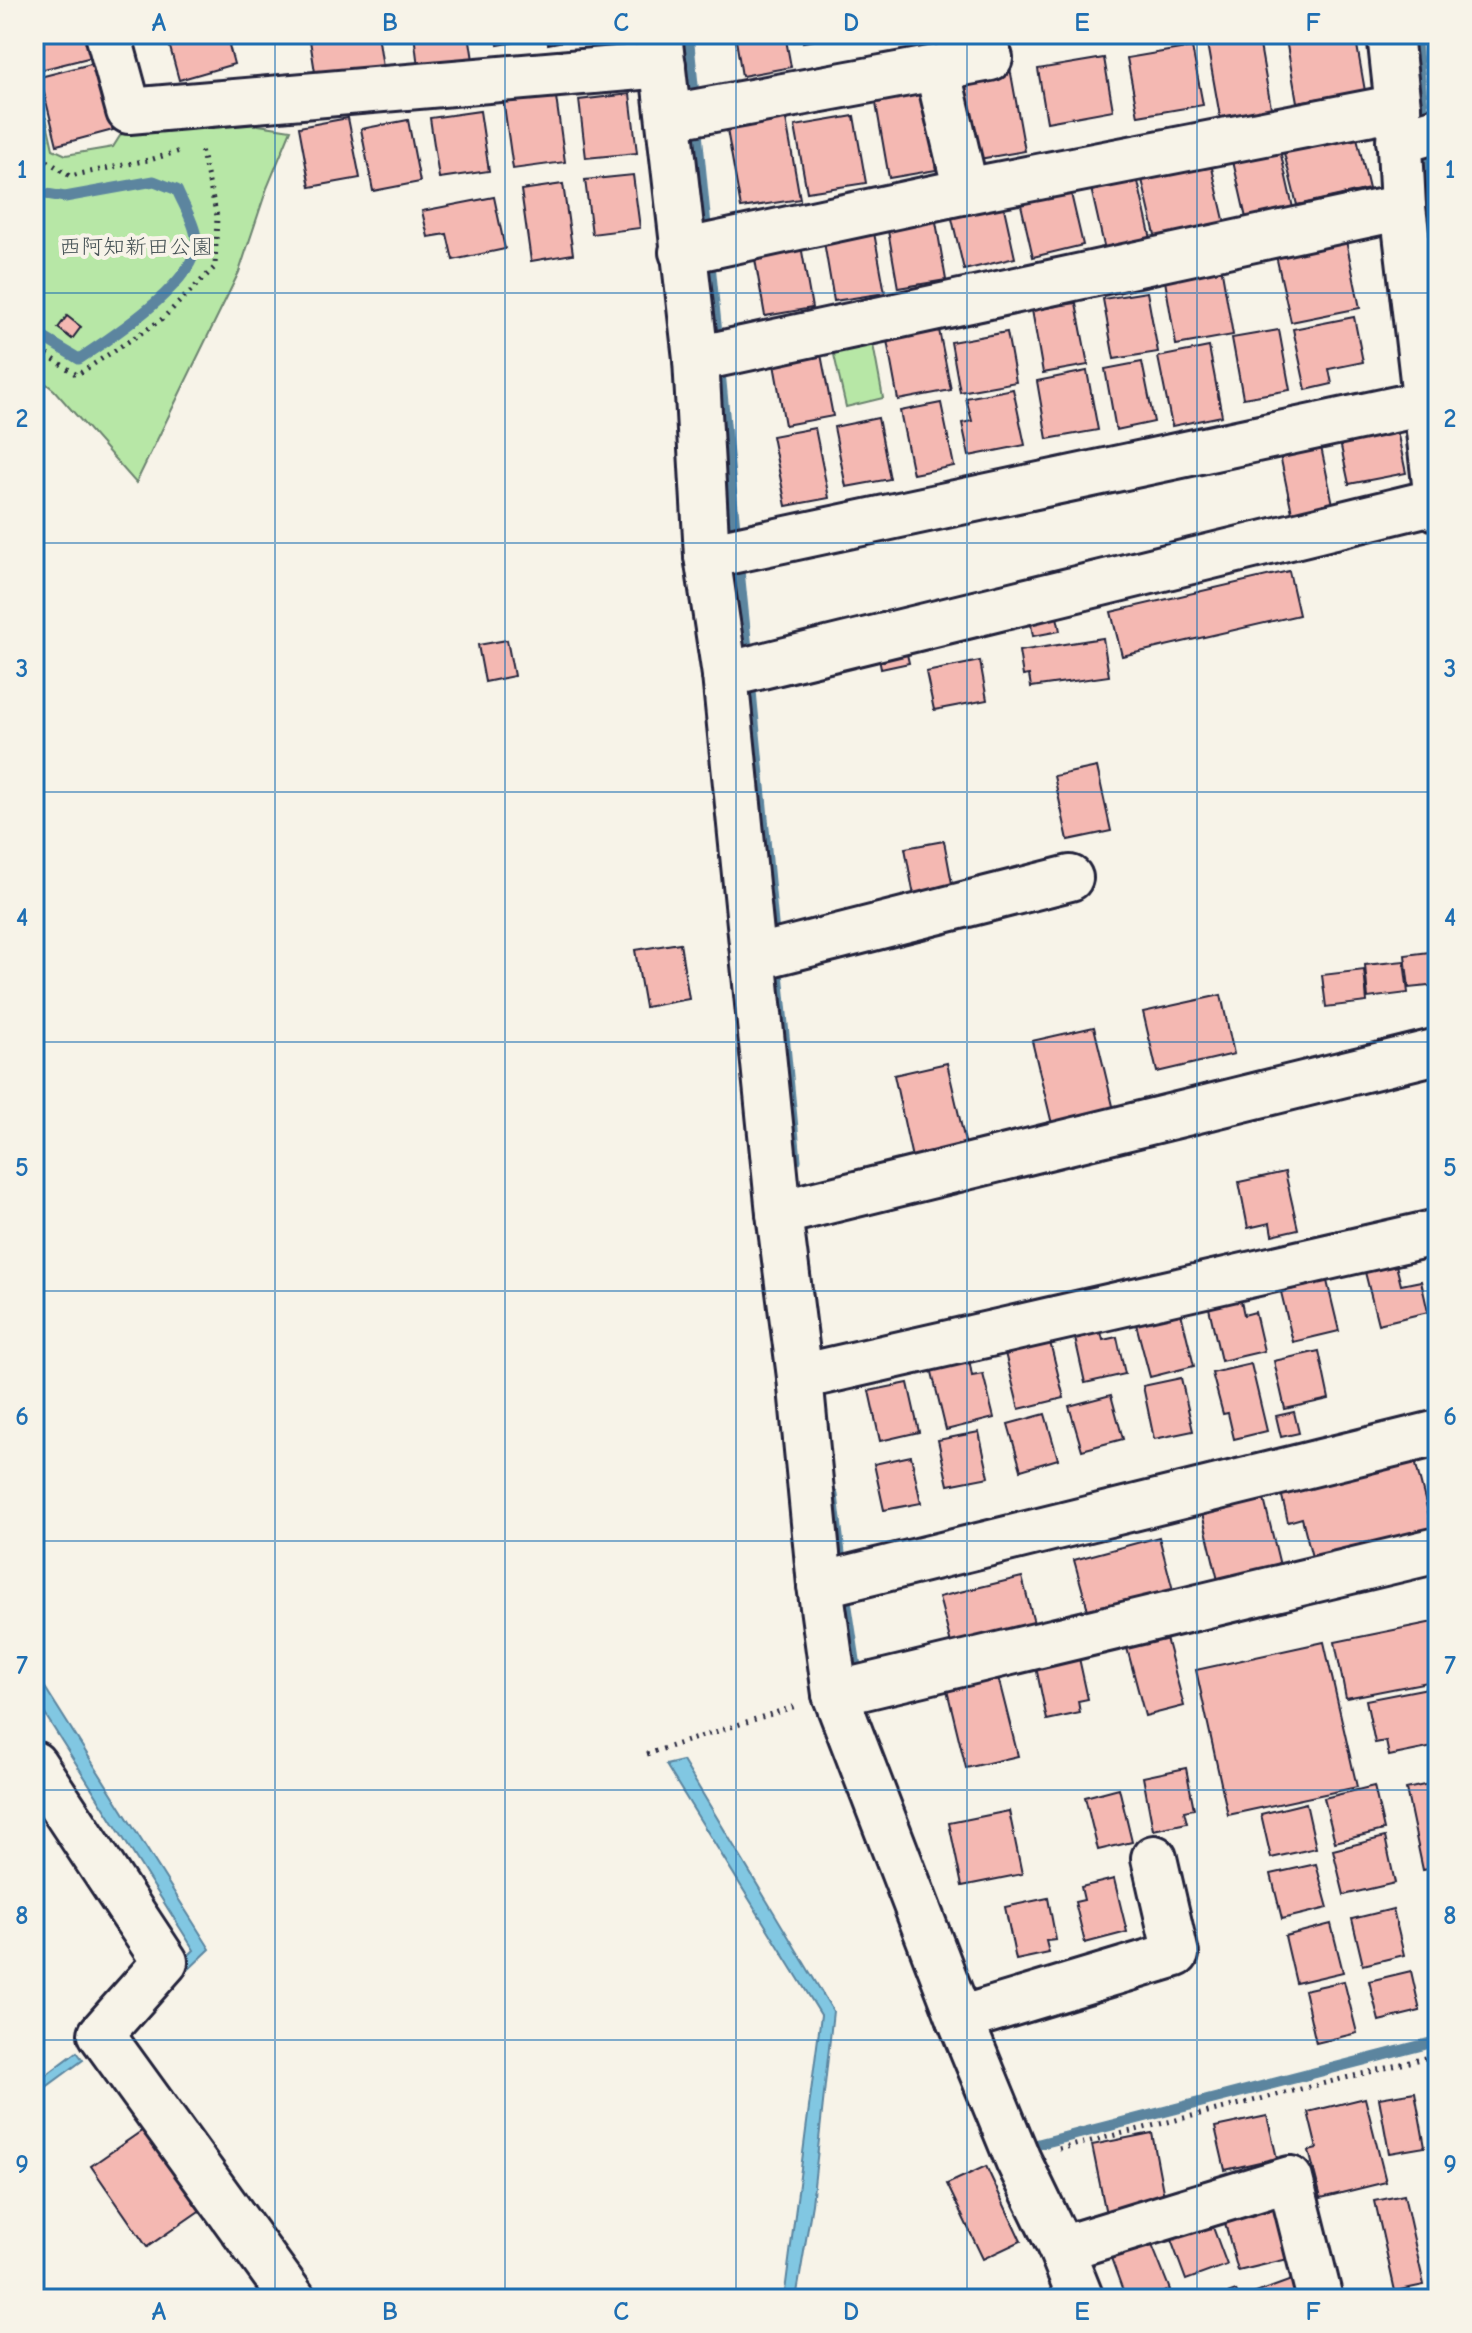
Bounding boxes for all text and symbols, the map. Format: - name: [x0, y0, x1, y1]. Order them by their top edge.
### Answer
- text: A: [152, 8, 167, 38]
- text: B: [382, 8, 398, 38]
- text: C: [613, 8, 629, 38]
- text: D: [843, 8, 859, 38]
- text: E: [1074, 8, 1090, 38]
- text: F: [1305, 8, 1321, 38]
- text: 1: [17, 155, 27, 185]
- text: 1: [1445, 155, 1455, 185]
- park label: 西阿知新田公園: [59, 234, 213, 260]
- text: 2: [16, 404, 28, 434]
- text: 2: [1444, 404, 1456, 434]
- text: 3: [16, 654, 28, 684]
- text: 3: [1444, 654, 1456, 684]
- text: 4: [16, 903, 28, 933]
- text: 4: [1444, 903, 1456, 933]
- text: 5: [15, 1153, 29, 1183]
- text: 5: [1443, 1153, 1457, 1183]
- text: 6: [15, 1402, 29, 1432]
- text: 6: [1443, 1402, 1457, 1432]
- text: 7: [16, 1651, 28, 1681]
- text: 7: [1444, 1651, 1456, 1681]
- text: 8: [15, 1901, 29, 1931]
- text: 8: [1443, 1901, 1457, 1931]
- text: 9: [15, 2150, 29, 2180]
- text: 9: [1443, 2150, 1457, 2180]
- text: A: [152, 2297, 167, 2327]
- text: B: [382, 2297, 398, 2327]
- text: C: [613, 2297, 629, 2327]
- text: D: [843, 2297, 859, 2327]
- text: E: [1074, 2297, 1090, 2327]
- text: F: [1305, 2297, 1321, 2327]

